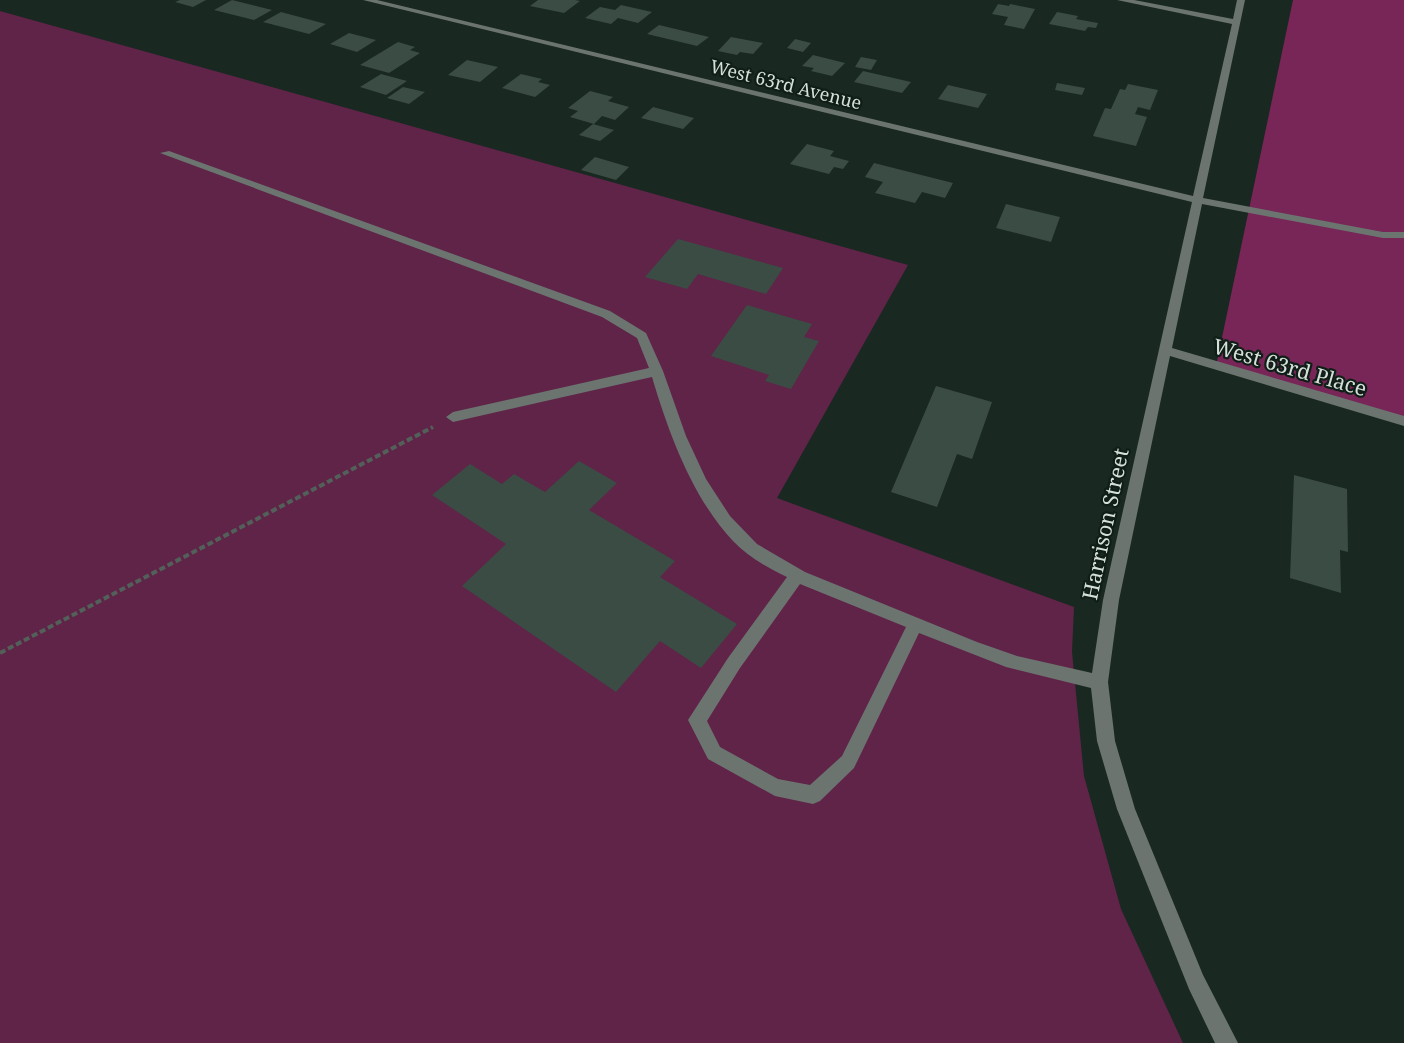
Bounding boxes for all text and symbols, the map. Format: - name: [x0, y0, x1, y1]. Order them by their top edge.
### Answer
- street label: West 63rd Avenue: [708, 54, 864, 114]
- street label: West 63rd Place: [1210, 332, 1370, 402]
- street label: Harrison Street: [1075, 446, 1135, 602]

